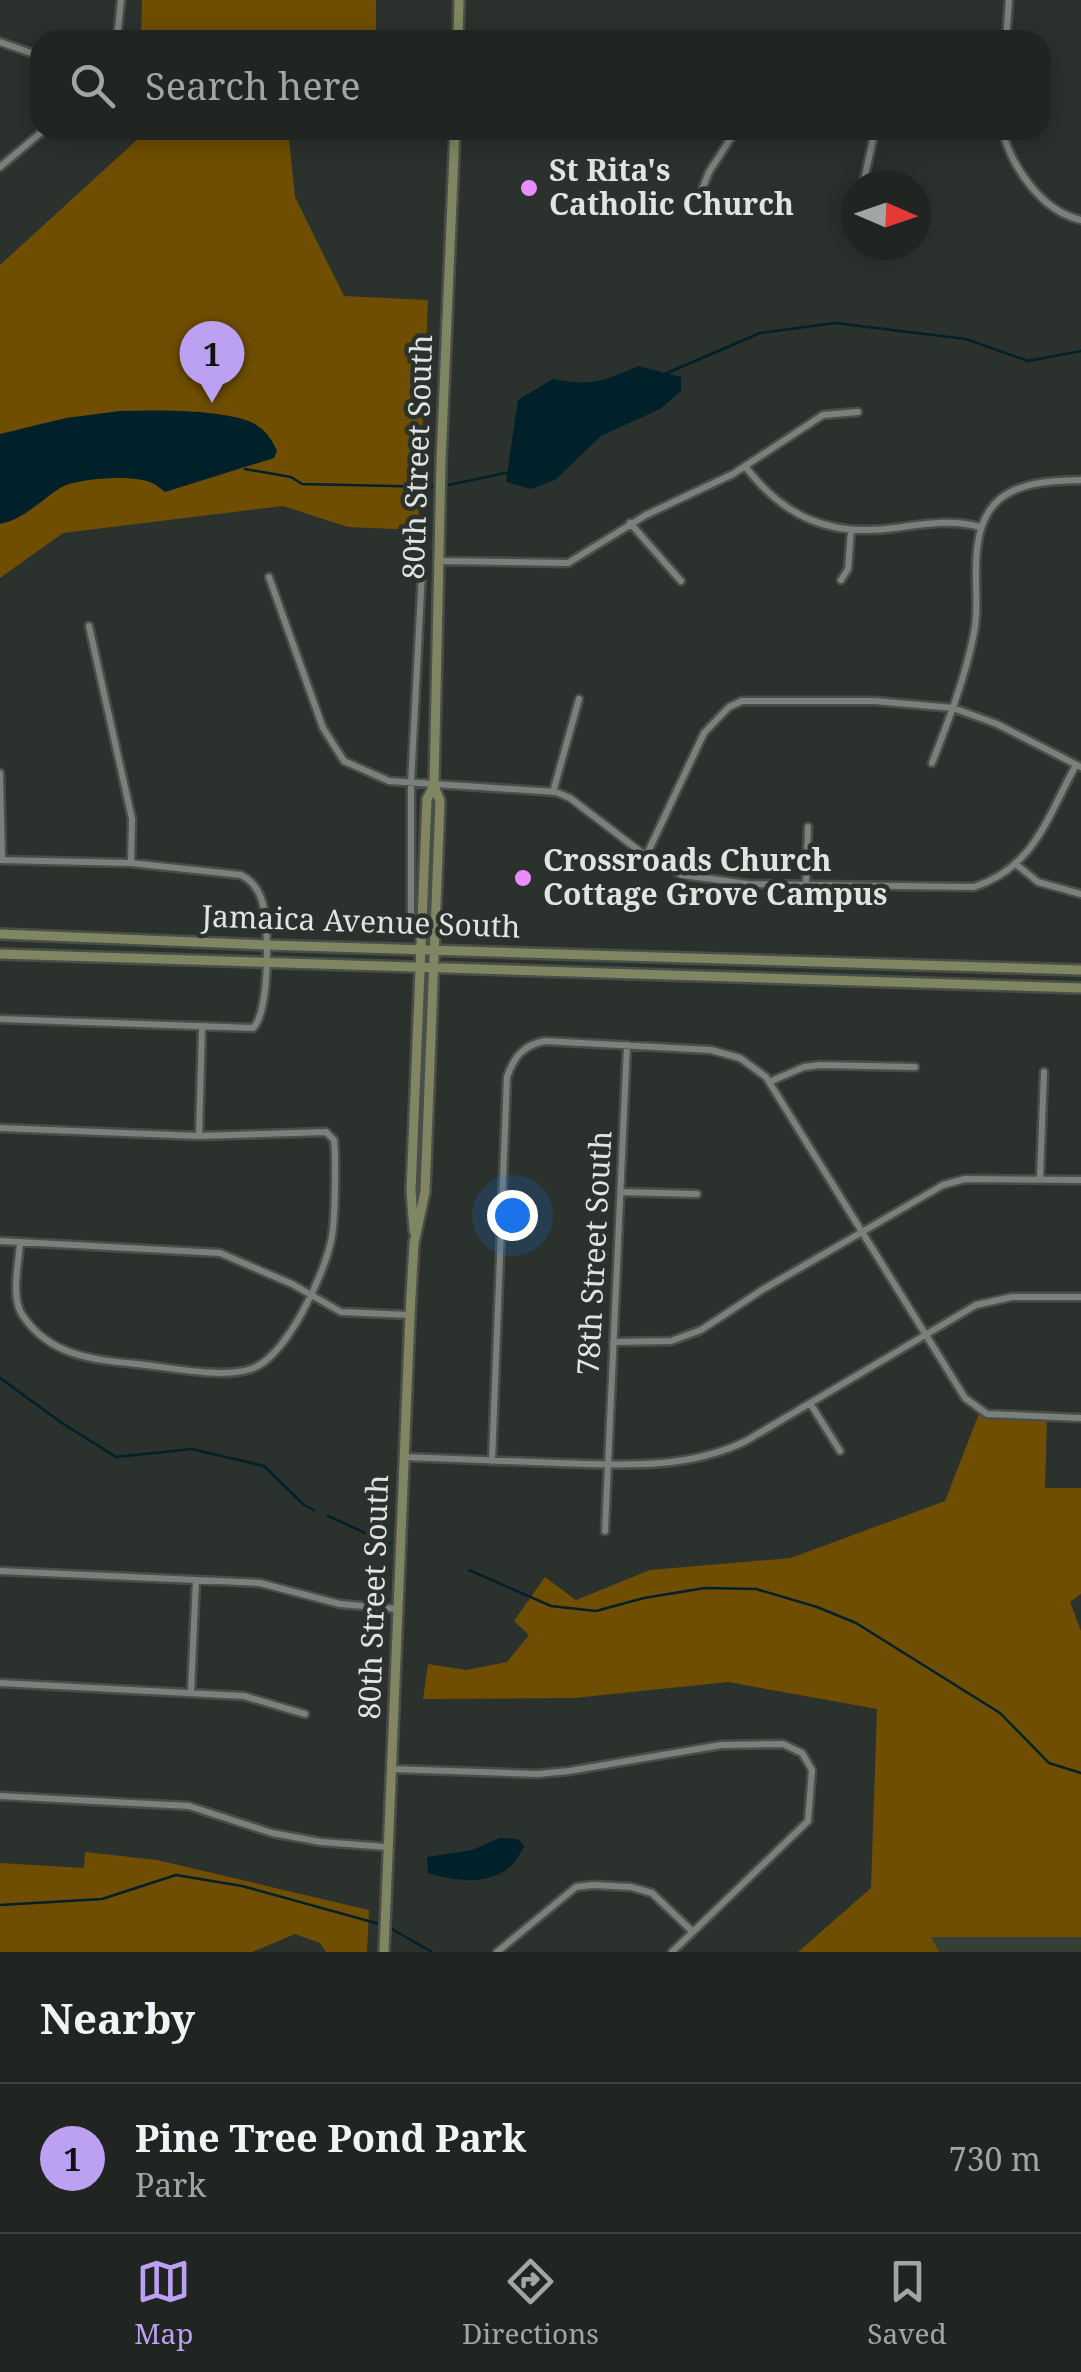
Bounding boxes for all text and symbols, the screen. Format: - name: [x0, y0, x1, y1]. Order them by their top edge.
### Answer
- search box: [30, 30, 1051, 140]
- icon: search: [65, 58, 120, 113]
- text: Search here: [145, 59, 361, 111]
- place label: St Rita's Catholic Church: [549, 149, 794, 224]
- north arrow: [841, 170, 931, 260]
- marker: St Rita's Catholic Church: [518, 177, 540, 199]
- pin: 1: [180, 320, 244, 403]
- street label: 80th Street South: [392, 334, 441, 580]
- place label: Crossroads Church Cottage Grove Campus: [543, 839, 887, 914]
- marker: Crossroads Church Cottage Grove Campus: [512, 867, 534, 889]
- street label: Jamaica Avenue South: [200, 894, 521, 947]
- street label: 78th Street South: [567, 1130, 620, 1376]
- your location: [487, 1190, 538, 1241]
- street label: 80th Street South: [348, 1474, 397, 1720]
- text: Nearby: [40, 1989, 195, 2046]
- text: Pine Tree Pond Park: [135, 2111, 526, 2163]
- text: 1: [63, 2137, 82, 2180]
- text: 730 m: [949, 2137, 1041, 2180]
- text: Park: [135, 2163, 206, 2206]
- tab: Map: [134, 2254, 193, 2352]
- tab: Directions: [462, 2254, 599, 2352]
- tab: Saved: [867, 2254, 947, 2352]

